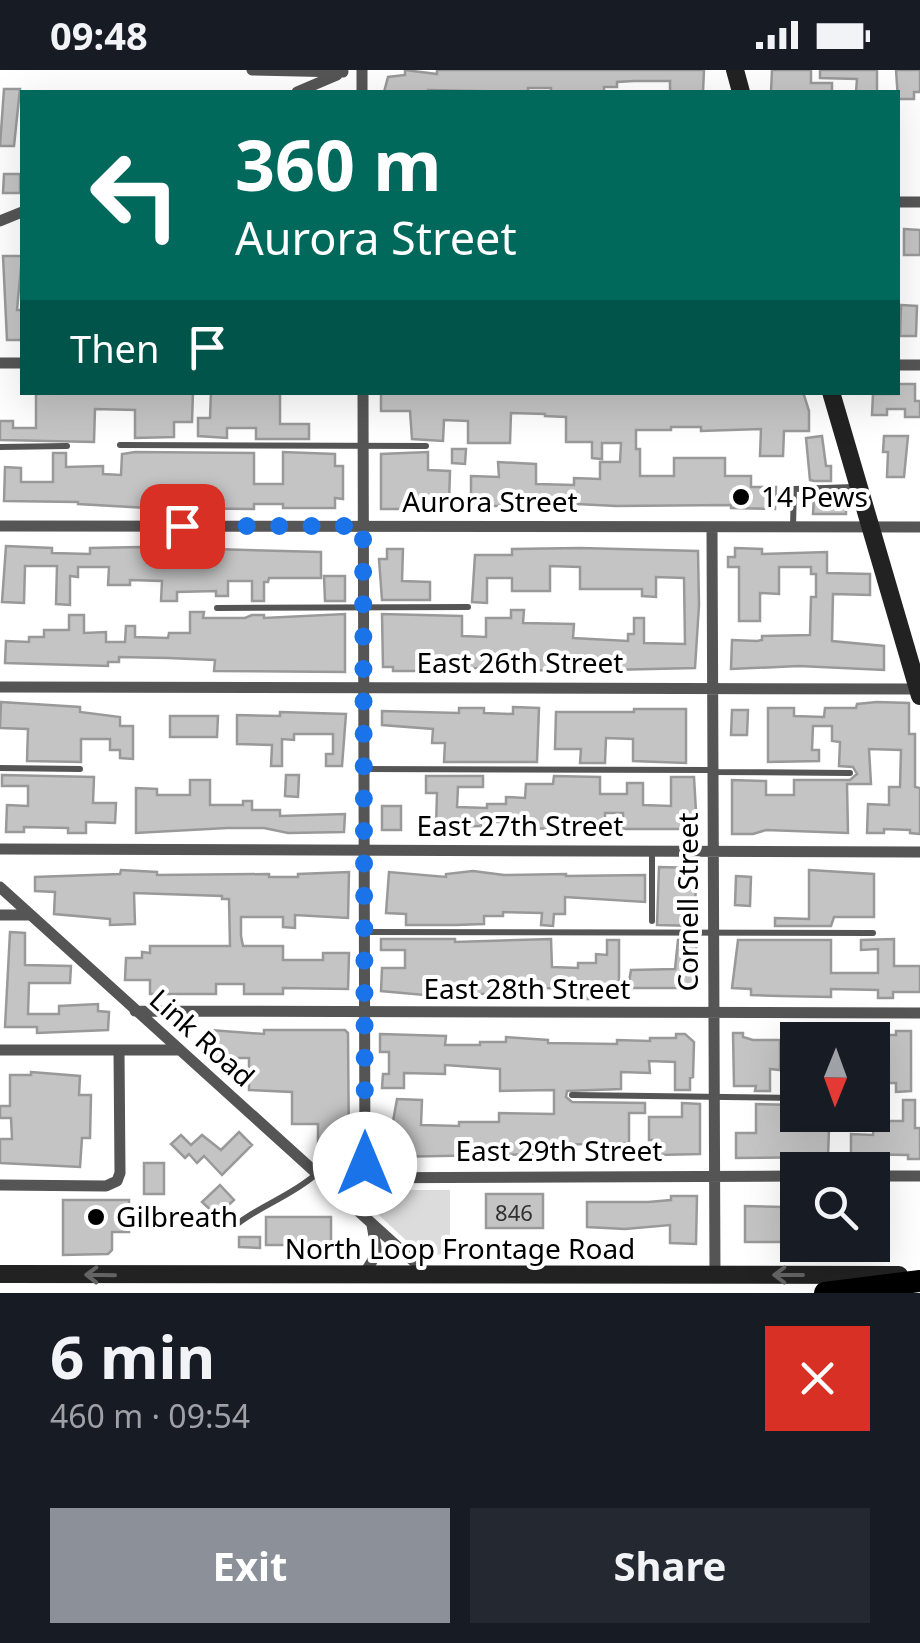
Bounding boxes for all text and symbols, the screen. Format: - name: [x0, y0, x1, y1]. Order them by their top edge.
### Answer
- text: 09:48: [50, 9, 148, 61]
- text: 360 m: [235, 116, 442, 212]
- icon: left: [70, 130, 200, 260]
- text: Aurora Street: [235, 207, 517, 268]
- icon: arrive: [180, 320, 235, 375]
- text: Then: [70, 322, 160, 374]
- place label: 14 Pews: [761, 477, 868, 515]
- street label: Aurora Street: [402, 482, 578, 520]
- pin: [140, 484, 225, 569]
- marker: 14 Pews: [730, 486, 752, 508]
- icon: arrive: [155, 499, 210, 554]
- street label: East 26th Street: [417, 643, 623, 681]
- street label: East 27th Street: [417, 806, 623, 844]
- street label: Cornell Street: [668, 812, 706, 992]
- street label: East 28th Street: [424, 969, 630, 1007]
- street label: Link Road: [142, 980, 263, 1094]
- north arrow: [780, 1022, 890, 1132]
- map controls: [780, 1022, 890, 1262]
- position arrow: [313, 1112, 417, 1216]
- street label: East 29th Street: [456, 1131, 662, 1169]
- button: search: [780, 1152, 890, 1262]
- place label: Gilbreath: [116, 1197, 238, 1235]
- house number: 846: [495, 1197, 533, 1227]
- marker: Gilbreath: [85, 1206, 107, 1228]
- street label: North Loop Frontage Road: [285, 1229, 635, 1267]
- one-way arrow: [84, 1266, 116, 1284]
- one-way arrow: [772, 1266, 804, 1284]
- text: 6 min: [50, 1315, 215, 1397]
- button: close: [765, 1326, 870, 1431]
- text: 460 m · 09:54: [50, 1394, 250, 1437]
- button: Exit: [50, 1508, 450, 1623]
- button: Share: [470, 1508, 870, 1623]

